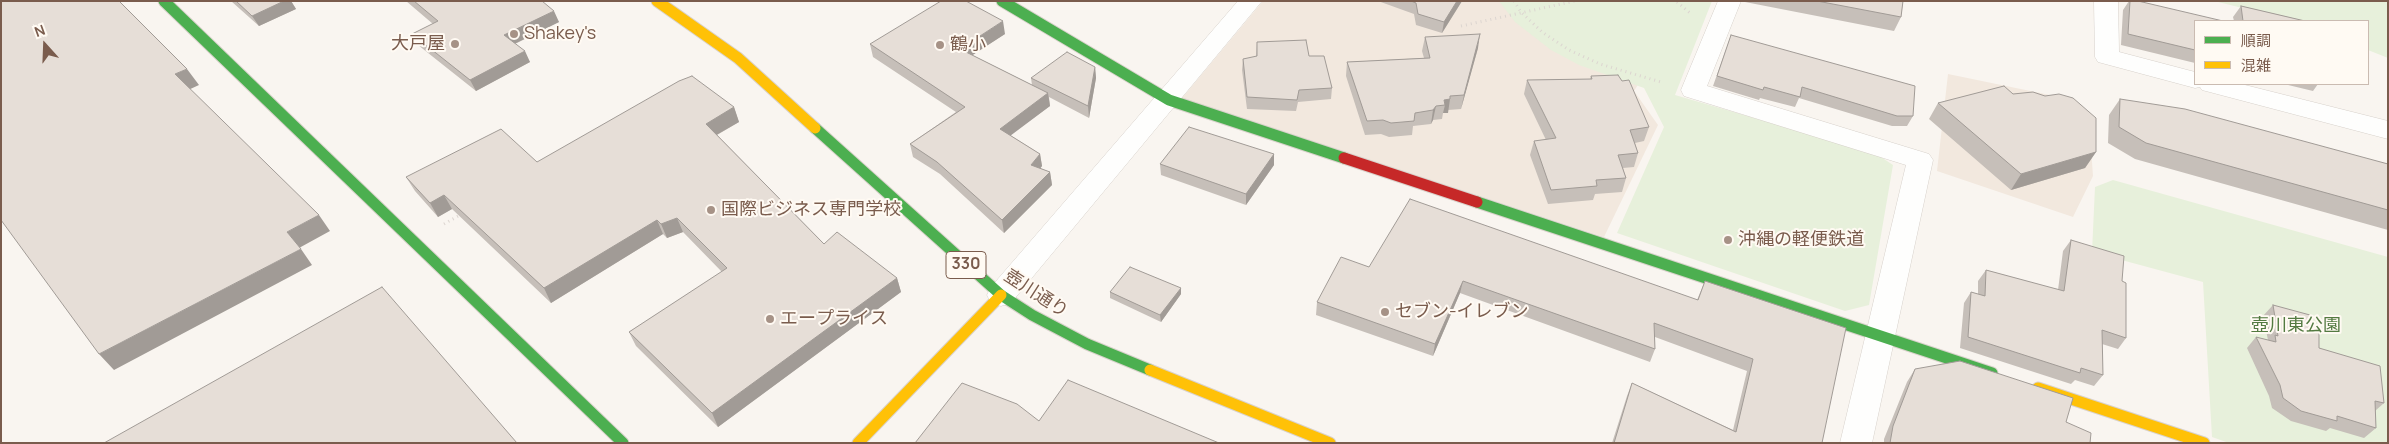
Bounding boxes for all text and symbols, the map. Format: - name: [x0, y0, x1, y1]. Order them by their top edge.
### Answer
- north arrow: [20, 20, 70, 70]
- text: N: [32, 20, 48, 41]
- legend: [2194, 20, 2369, 85]
- place label: Shakey's: [524, 23, 596, 45]
- marker: Shakey's: [508, 28, 520, 40]
- text: 順調: [2241, 30, 2271, 51]
- place label: 大戸屋: [391, 33, 445, 55]
- place label: 鶴小: [950, 34, 986, 56]
- marker: 大戸屋: [449, 38, 461, 50]
- marker: 鶴小: [934, 39, 946, 51]
- text: 混雑: [2241, 55, 2271, 76]
- place label: 国際ビジネス専門学校: [721, 199, 901, 221]
- marker: 国際ビジネス専門学校: [705, 204, 717, 216]
- place label: 沖縄の軽便鉄道: [1738, 229, 1864, 251]
- marker: 沖縄の軽便鉄道: [1722, 234, 1734, 246]
- road number: 330: [946, 252, 986, 278]
- street label: 壺川通り: [1000, 265, 1072, 323]
- place label: セブン-イレブン: [1395, 301, 1529, 323]
- marker: セブン-イレブン: [1379, 306, 1391, 318]
- place label: エープライス: [780, 308, 888, 330]
- marker: エープライス: [764, 313, 776, 325]
- park label: 壺川東公園: [2251, 315, 2341, 337]

